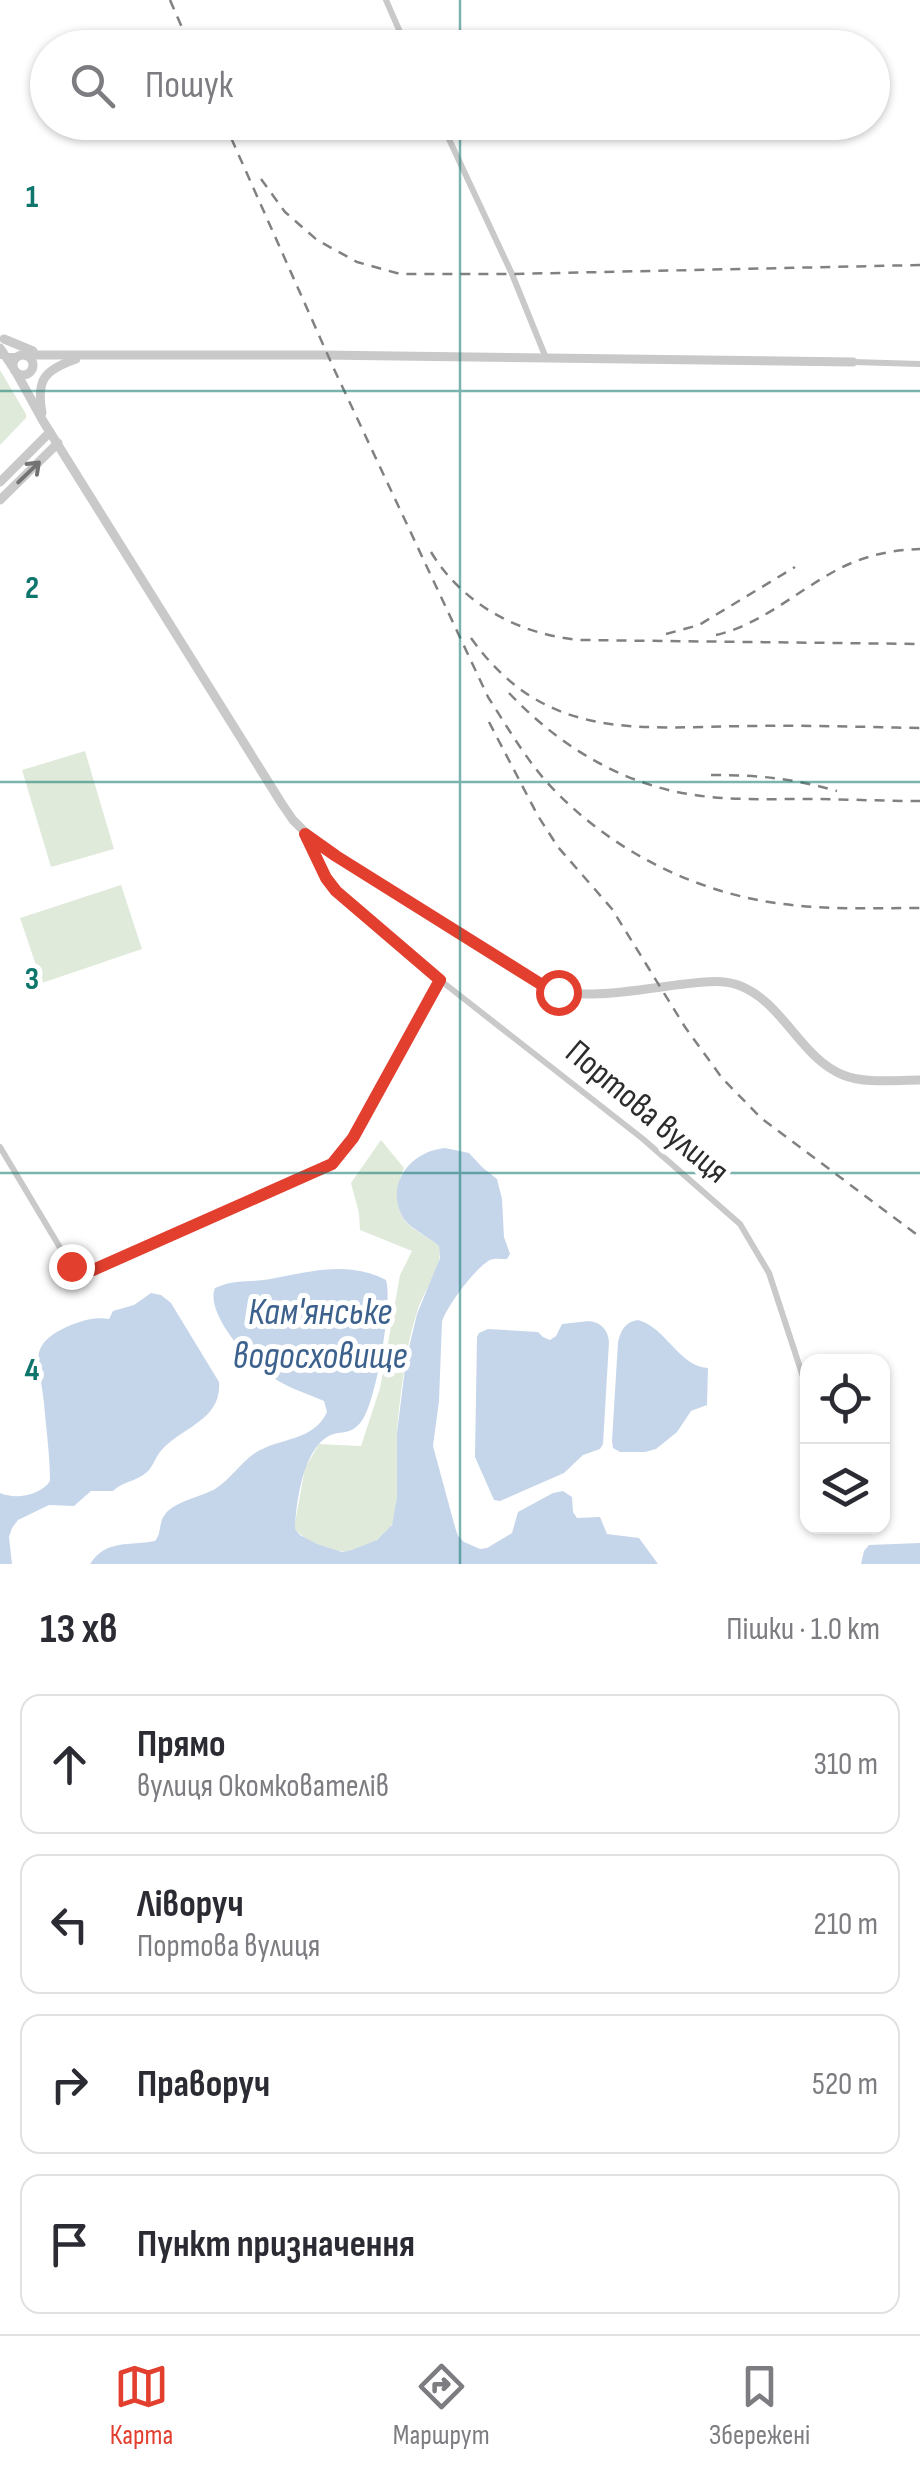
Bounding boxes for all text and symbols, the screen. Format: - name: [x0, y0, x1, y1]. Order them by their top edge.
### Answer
- search box: [30, 30, 890, 140]
- icon: search: [65, 58, 120, 113]
- text: Пошук: [145, 63, 233, 108]
- text: 1: [26, 178, 39, 217]
- one-way arrow: [16, 460, 40, 484]
- text: 2: [25, 569, 39, 608]
- text: 3: [25, 960, 39, 999]
- route start: [536, 970, 582, 1016]
- street label: Портова вулиця: [556, 1031, 738, 1193]
- route end: [49, 1244, 95, 1290]
- water label: Кам'янське водосховище: [233, 1290, 407, 1379]
- text: 4: [25, 1351, 40, 1390]
- map controls: [800, 1354, 890, 1534]
- button: locate: [800, 1354, 890, 1444]
- button: layers: [800, 1444, 890, 1534]
- text: 13 хв: [40, 1604, 118, 1655]
- text: Пішки · 1.0 km: [726, 1610, 880, 1649]
- text: Прямо: [137, 1722, 226, 1767]
- icon: ahead: [42, 1737, 97, 1792]
- text: 310 m: [813, 1745, 878, 1784]
- text: вулиця Окомкователів: [137, 1767, 389, 1806]
- text: Ліворуч: [137, 1882, 244, 1927]
- icon: left: [42, 1897, 97, 1952]
- text: 210 m: [814, 1905, 878, 1944]
- text: Портова вулиця: [137, 1927, 320, 1966]
- icon: right: [42, 2057, 97, 2112]
- text: Праворуч: [137, 2062, 270, 2107]
- text: 520 m: [812, 2065, 878, 2104]
- icon: arrive: [42, 2217, 97, 2272]
- text: Пункт призначення: [137, 2222, 415, 2267]
- tab: Карта: [110, 2359, 173, 2452]
- tab: Маршрут: [393, 2359, 490, 2452]
- tab: Збережені: [709, 2359, 810, 2452]

